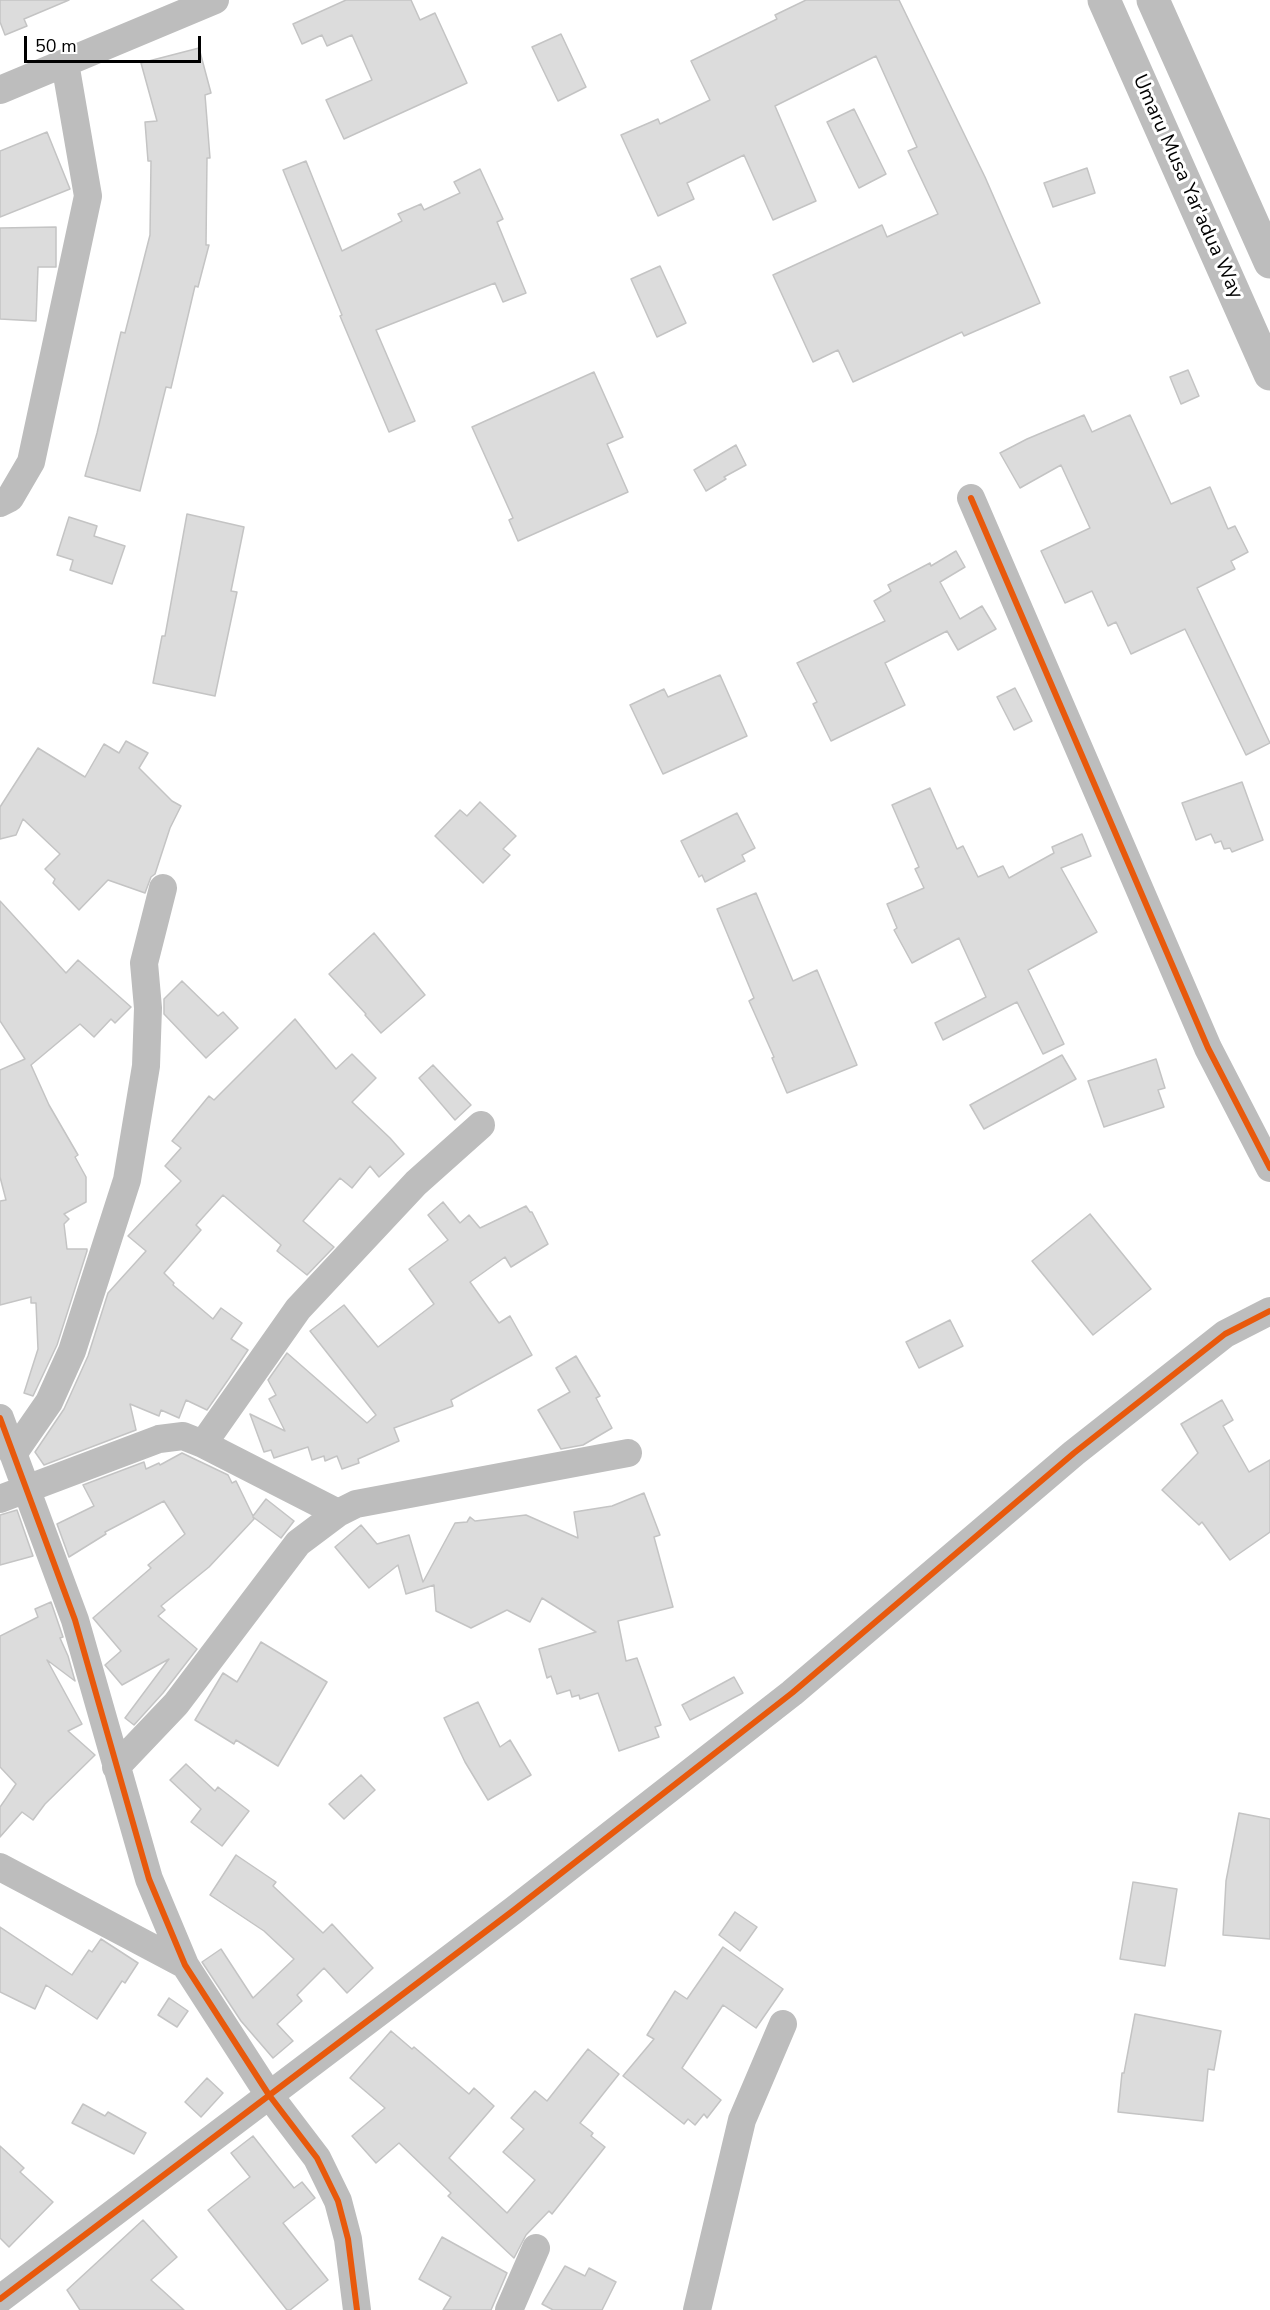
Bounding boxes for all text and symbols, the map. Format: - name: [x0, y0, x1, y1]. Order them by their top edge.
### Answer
- scale bar: [27, 24, 204, 62]
- text: 50 m: [35, 34, 77, 58]
- street label: Umaru Musa Yar'adua Way: [1127, 71, 1247, 303]

